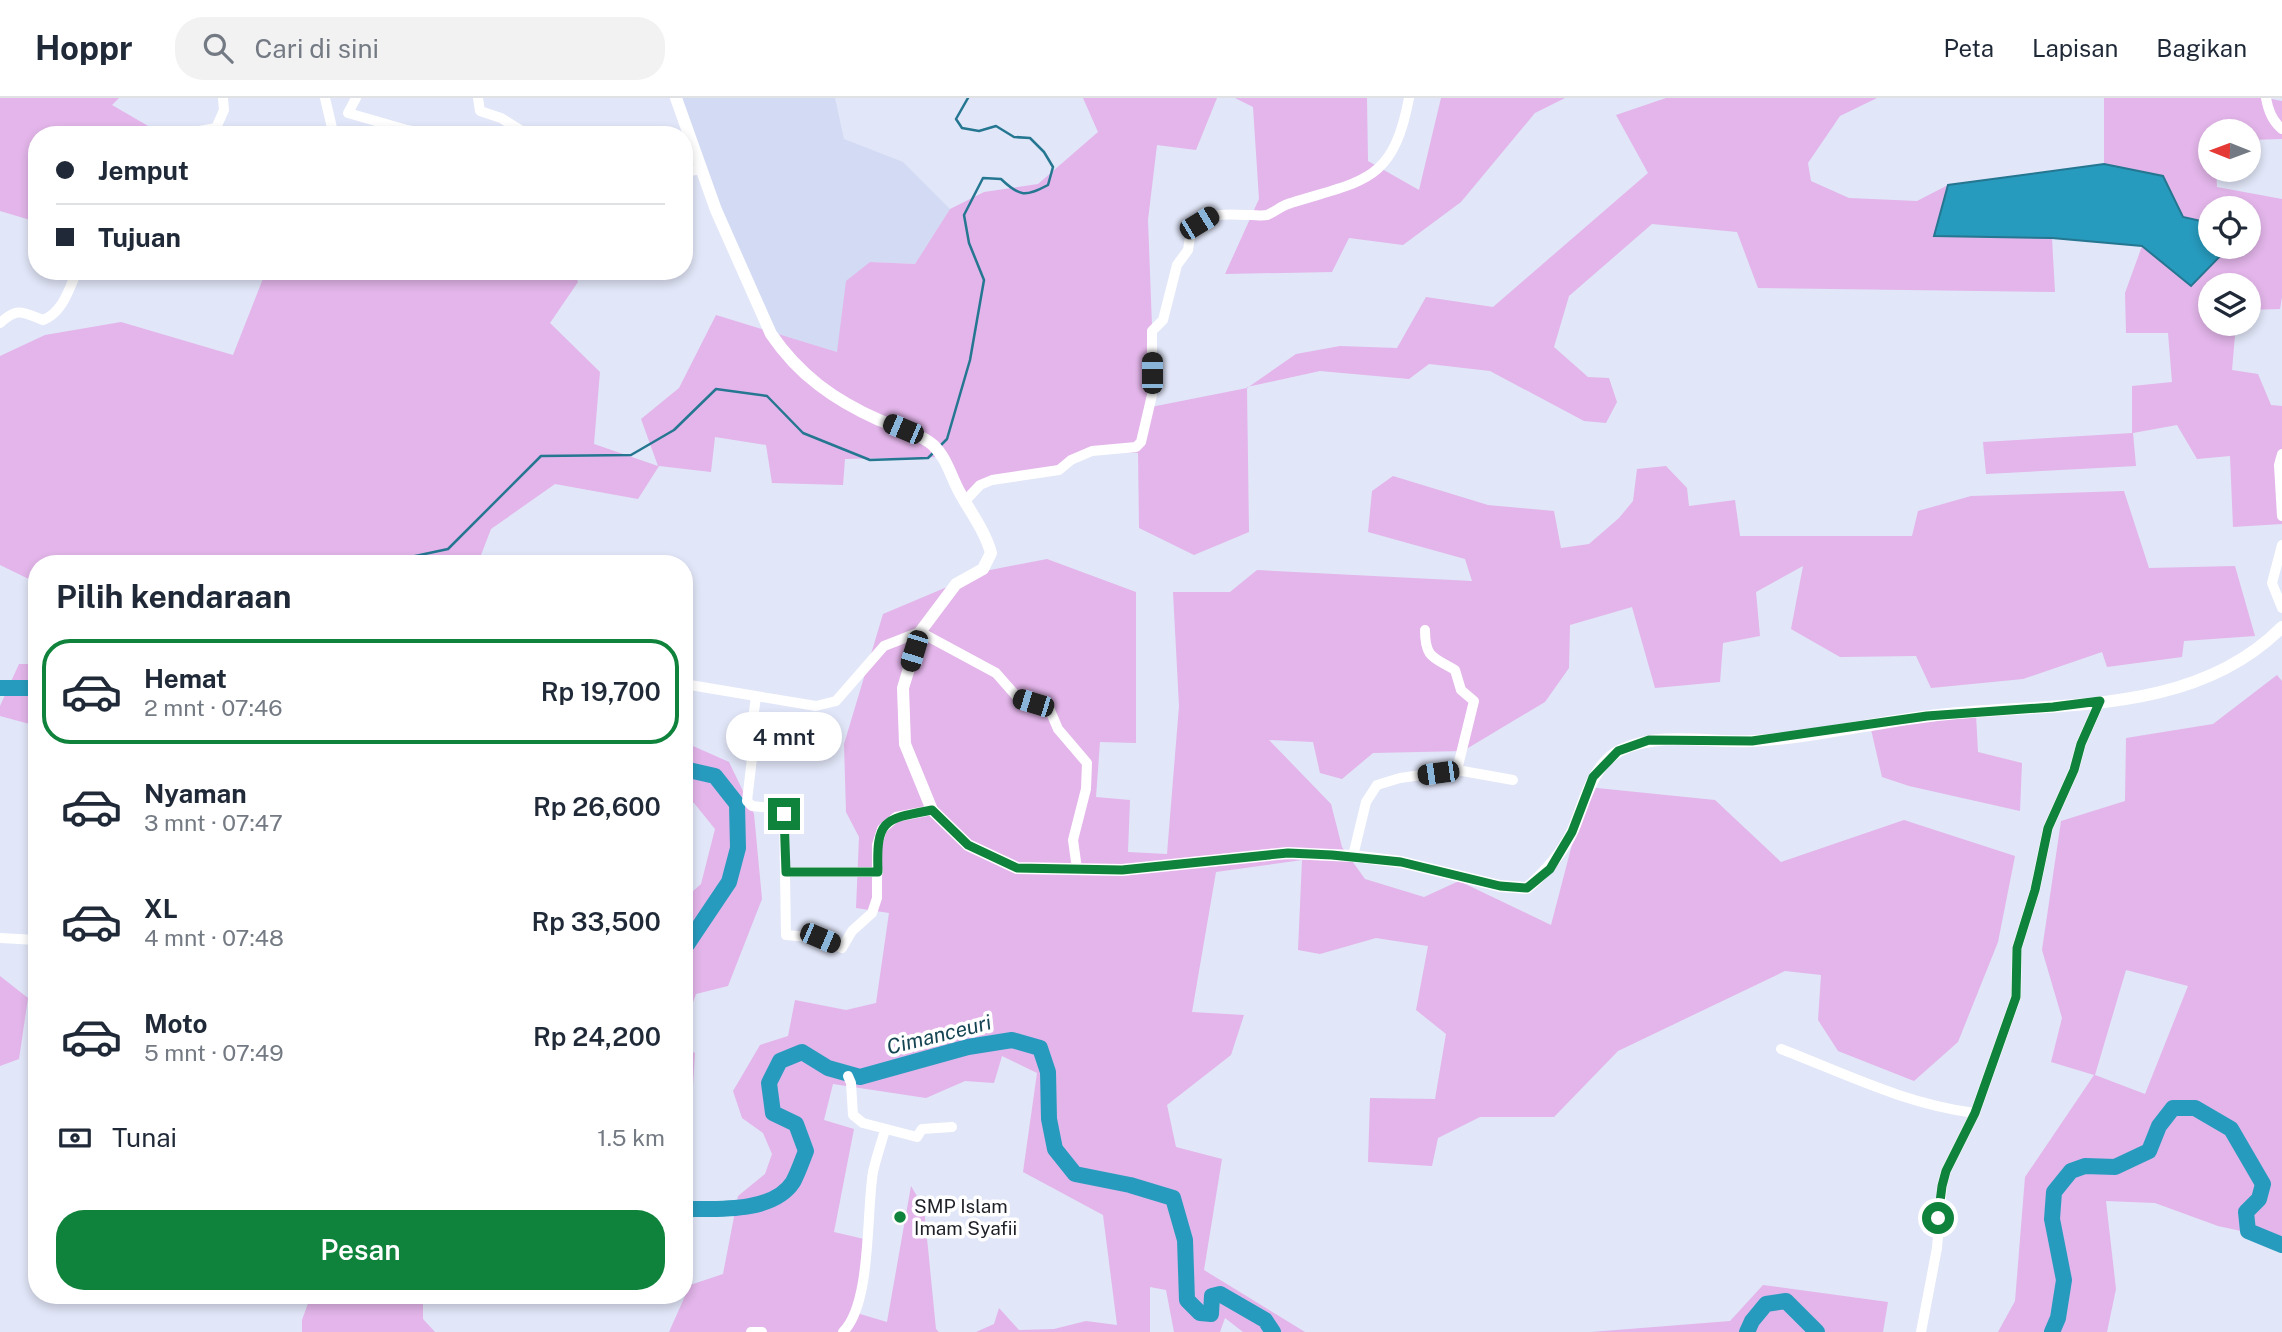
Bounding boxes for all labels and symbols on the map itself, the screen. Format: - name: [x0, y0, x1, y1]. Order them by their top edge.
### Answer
- north arrow: [2198, 119, 2261, 182]
- car: [1176, 203, 1223, 243]
- car: [1142, 352, 1163, 394]
- car: [880, 411, 927, 447]
- car: [898, 628, 931, 674]
- car: [1010, 687, 1057, 719]
- callout: 4 mnt: [726, 712, 842, 762]
- car: [1416, 760, 1461, 786]
- route end: [768, 798, 800, 830]
- car: [797, 920, 844, 956]
- water label: Cimanceuri: [884, 1009, 994, 1060]
- place label: SMP Islam Imam Syafii: [914, 1195, 1017, 1239]
- route start: [1922, 1202, 1954, 1234]
- marker: SMP Islam Imam Syafii: [892, 1209, 908, 1225]

